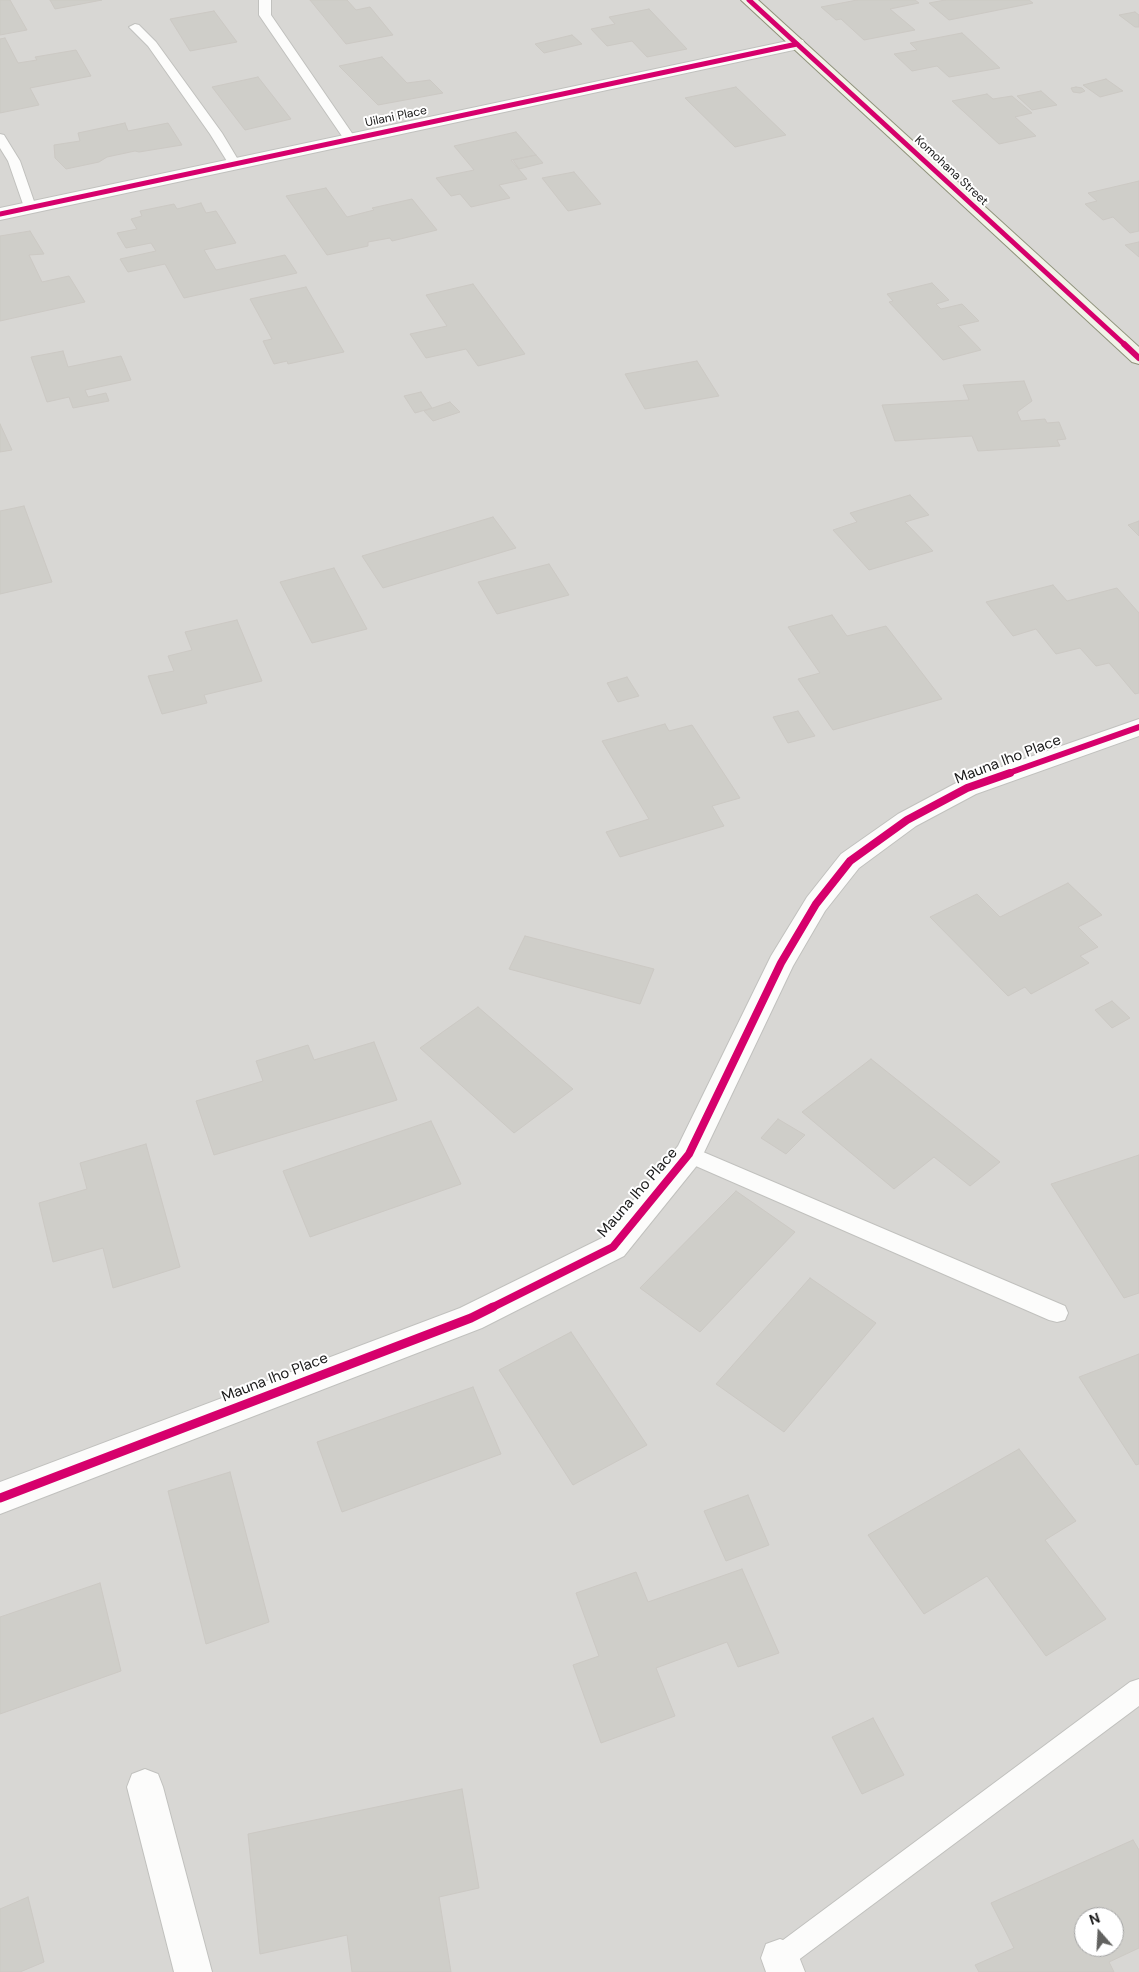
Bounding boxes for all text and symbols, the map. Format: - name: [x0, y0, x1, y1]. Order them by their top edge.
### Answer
- street label: Uilani Place: [364, 103, 428, 131]
- street label: Komohana Street: [911, 133, 991, 209]
- street label: Mauna Iho Place: [952, 731, 1064, 789]
- street label: Mauna Iho Place: [594, 1145, 682, 1241]
- street label: Mauna Iho Place: [219, 1349, 331, 1407]
- north arrow: [1074, 1907, 1124, 1957]
- text: N: [1087, 1909, 1102, 1929]

